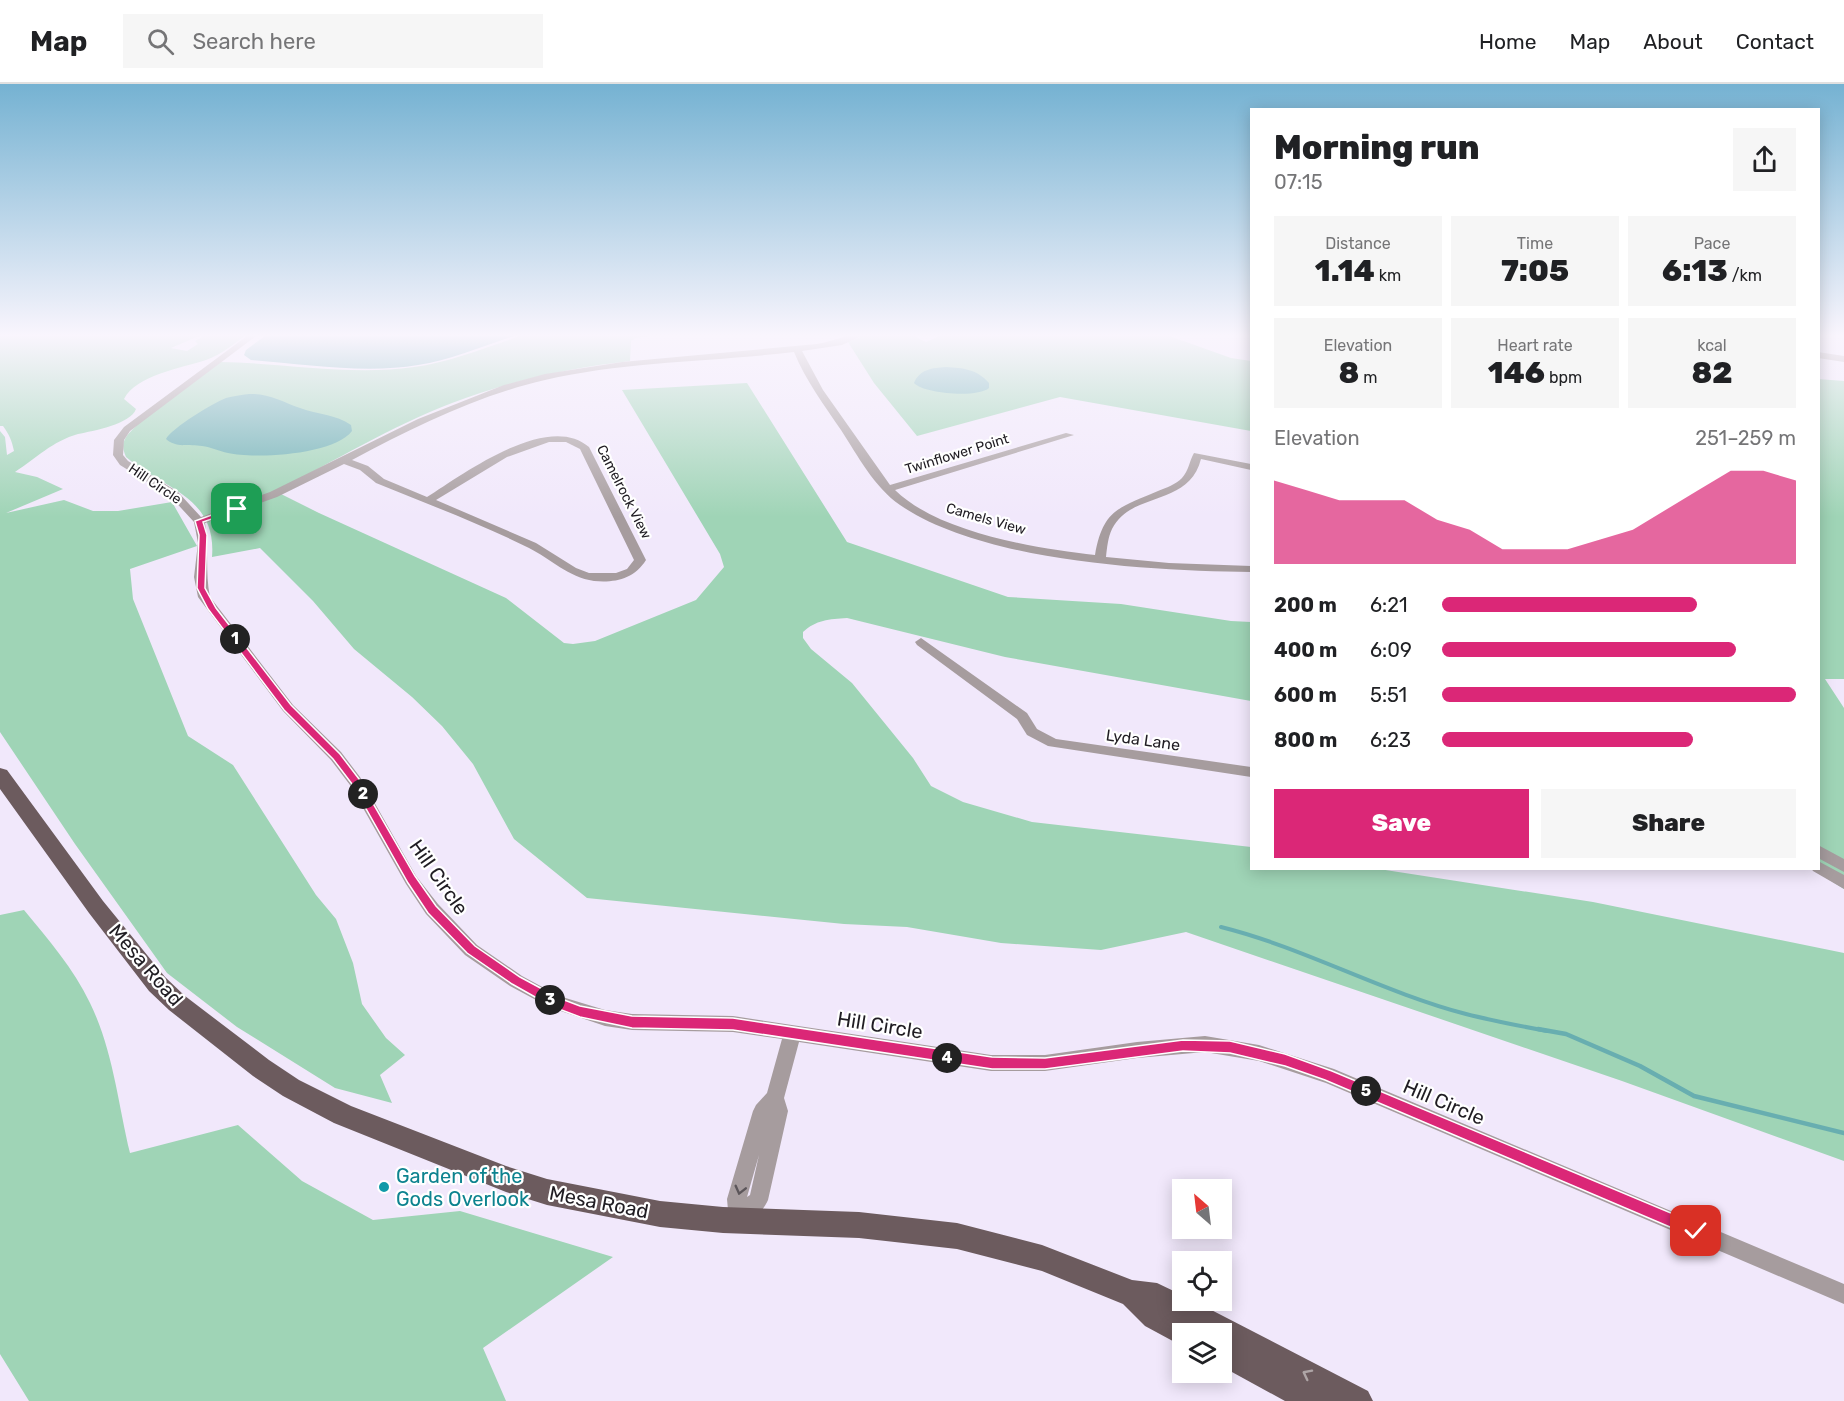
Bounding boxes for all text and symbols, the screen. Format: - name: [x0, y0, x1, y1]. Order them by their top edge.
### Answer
- search box: [123, 14, 543, 68]
- text: Map: [30, 25, 87, 58]
- icon: search: [144, 25, 177, 58]
- text: Search here: [192, 28, 316, 55]
- text: Home: [1479, 29, 1536, 54]
- text: Map: [1569, 29, 1610, 54]
- text: About: [1643, 29, 1703, 54]
- text: Contact: [1736, 29, 1814, 54]
- text: Morning run: [1274, 128, 1479, 167]
- button: share: [1733, 128, 1796, 191]
- text: 07:15: [1274, 170, 1323, 194]
- text: Distance: [1325, 234, 1391, 253]
- text: Time: [1517, 234, 1553, 253]
- text: Pace: [1694, 234, 1730, 253]
- text: 1.14: [1315, 253, 1375, 289]
- text: 7:05: [1501, 253, 1569, 289]
- text: 6:13: [1662, 253, 1728, 289]
- text: km: [1375, 266, 1401, 285]
- text: /km: [1728, 266, 1762, 285]
- text: Elevation: [1324, 336, 1392, 355]
- text: Heart rate: [1497, 336, 1573, 355]
- text: kcal: [1697, 336, 1727, 355]
- text: 8: [1339, 355, 1359, 391]
- text: 146: [1488, 355, 1545, 391]
- text: 82: [1691, 355, 1733, 391]
- text: m: [1359, 368, 1377, 387]
- text: bpm: [1545, 368, 1582, 387]
- text: Elevation: [1274, 426, 1360, 450]
- text: 251–259 m: [1695, 426, 1796, 450]
- street label: Twinflower Point: [903, 430, 1012, 478]
- street label: Camelrock View: [593, 442, 655, 542]
- street label: Hill Circle: [125, 460, 185, 508]
- pin: [211, 483, 262, 534]
- icon: arrive: [220, 492, 253, 525]
- street label: Camels View: [944, 499, 1028, 539]
- text: 200 m: [1274, 593, 1337, 617]
- text: 6:21: [1370, 593, 1407, 617]
- pin: 1: [220, 624, 250, 654]
- text: 1: [231, 629, 239, 648]
- text: 400 m: [1274, 638, 1337, 662]
- text: 6:09: [1370, 638, 1412, 662]
- text: 600 m: [1274, 683, 1337, 707]
- text: 5:51: [1370, 683, 1407, 707]
- street label: Lyda Lane: [1105, 725, 1181, 755]
- text: 800 m: [1274, 728, 1337, 752]
- text: 6:23: [1370, 728, 1411, 752]
- pin: 2: [348, 779, 378, 809]
- text: 2: [358, 784, 368, 803]
- button: Save: [1274, 789, 1529, 858]
- button: Share: [1541, 789, 1796, 858]
- street label: Hill Circle: [404, 835, 474, 919]
- street label: Mesa Road: [104, 919, 188, 1011]
- pin: 3: [535, 985, 565, 1015]
- text: 3: [545, 990, 555, 1009]
- street label: Hill Circle: [835, 1006, 925, 1044]
- pin: 4: [932, 1043, 962, 1073]
- text: 4: [942, 1048, 952, 1067]
- street label: Hill Circle: [1400, 1074, 1488, 1130]
- pin: 5: [1351, 1076, 1381, 1106]
- text: 5: [1361, 1081, 1371, 1100]
- place label: Garden of the Gods Overlook: [396, 1164, 530, 1211]
- north arrow: [1172, 1179, 1232, 1239]
- map controls: [1172, 1179, 1232, 1383]
- marker: Garden of the Gods Overlook: [377, 1180, 391, 1194]
- street label: Mesa Road: [547, 1181, 651, 1223]
- one-way arrow: [735, 1184, 747, 1195]
- pin: [1670, 1205, 1721, 1256]
- icon: check: [1679, 1214, 1712, 1247]
- button: locate: [1172, 1251, 1232, 1311]
- button: layers: [1172, 1323, 1232, 1383]
- one-way arrow: [1302, 1370, 1313, 1381]

